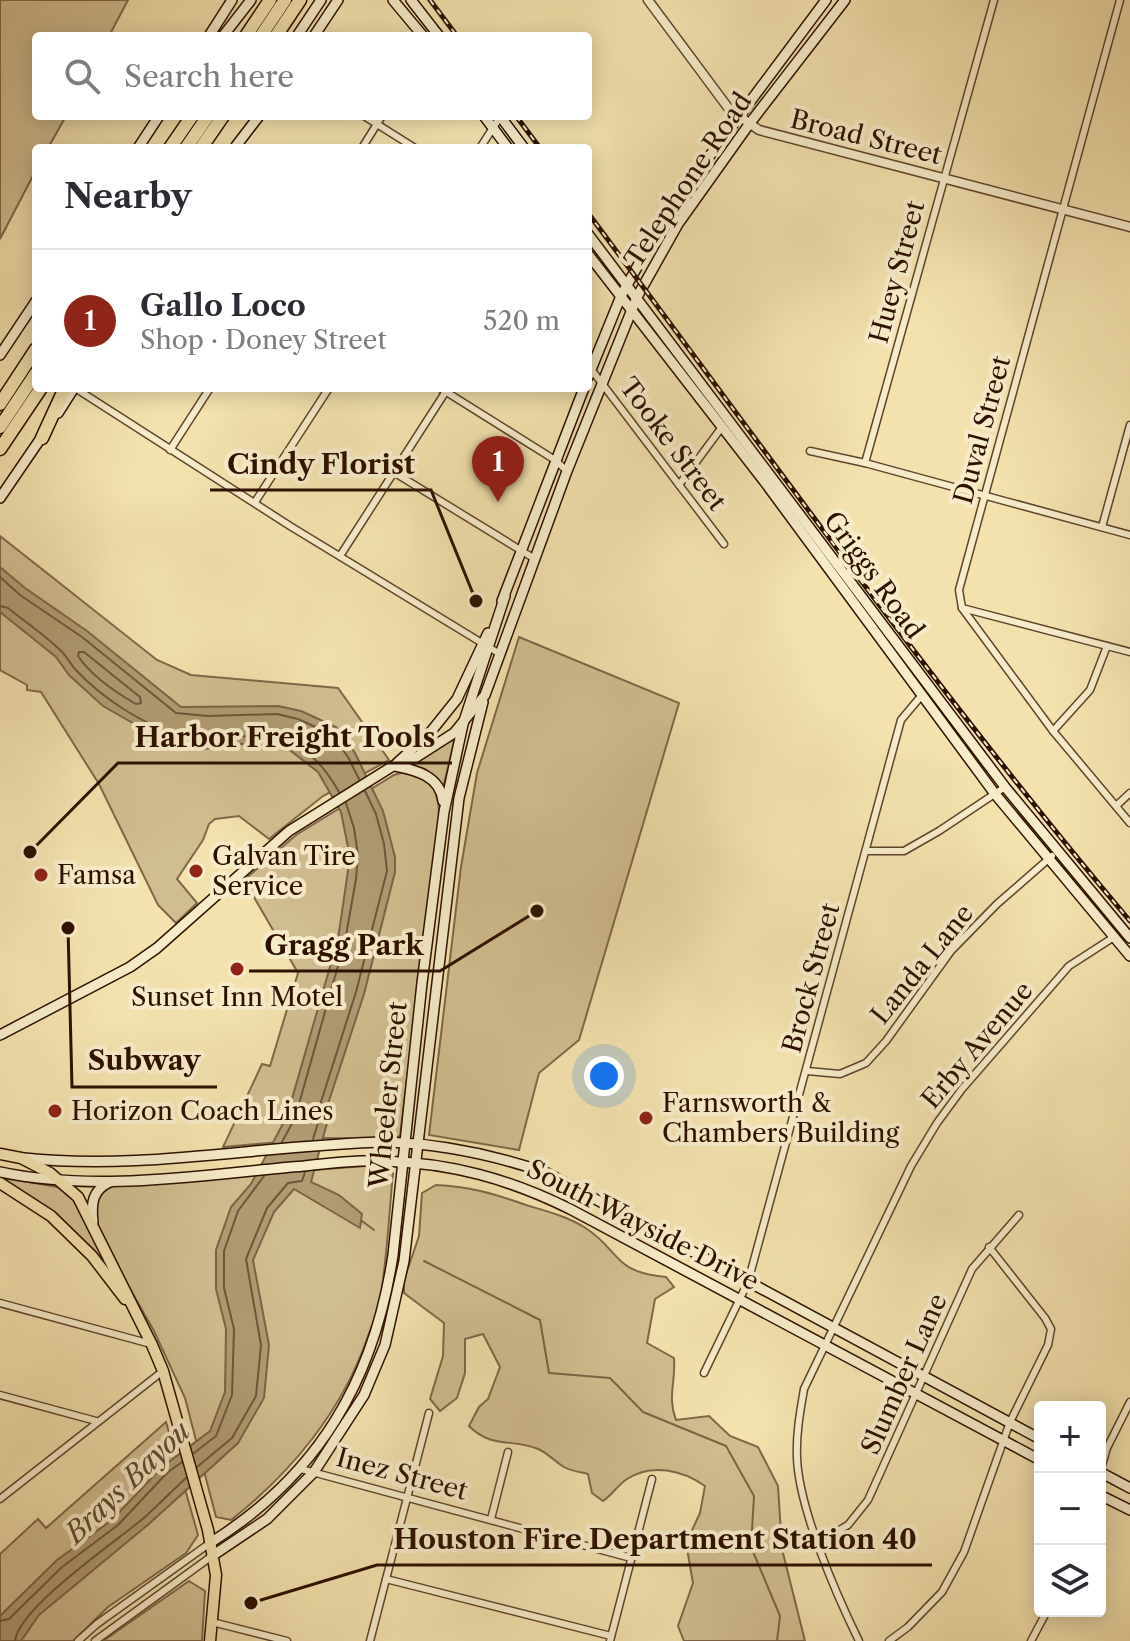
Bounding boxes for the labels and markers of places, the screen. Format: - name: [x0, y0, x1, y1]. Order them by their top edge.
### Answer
- pin: 1: [472, 436, 524, 502]
- callout: Cindy Florist: [210, 438, 431, 490]
- callout: Harbor Freight Tools: [118, 711, 452, 763]
- place label: Galvan Tire Service: [212, 840, 356, 902]
- place label: Famsa: [57, 859, 136, 891]
- marker: Galvan Tire Service: [187, 862, 205, 880]
- marker: Famsa: [32, 866, 50, 884]
- callout: Gragg Park: [249, 919, 440, 971]
- marker: Sunset Inn Motel: [228, 960, 246, 978]
- place label: Sunset Inn Motel: [131, 981, 343, 1013]
- callout: Subway: [72, 1035, 217, 1087]
- place label: Farnsworth & Chambers Building: [662, 1087, 900, 1149]
- place label: Horizon Coach Lines: [71, 1095, 334, 1127]
- marker: Horizon Coach Lines: [46, 1102, 64, 1120]
- marker: Farnsworth & Chambers Building: [637, 1109, 655, 1127]
- callout: Houston Fire Department Station 40: [377, 1513, 932, 1565]

